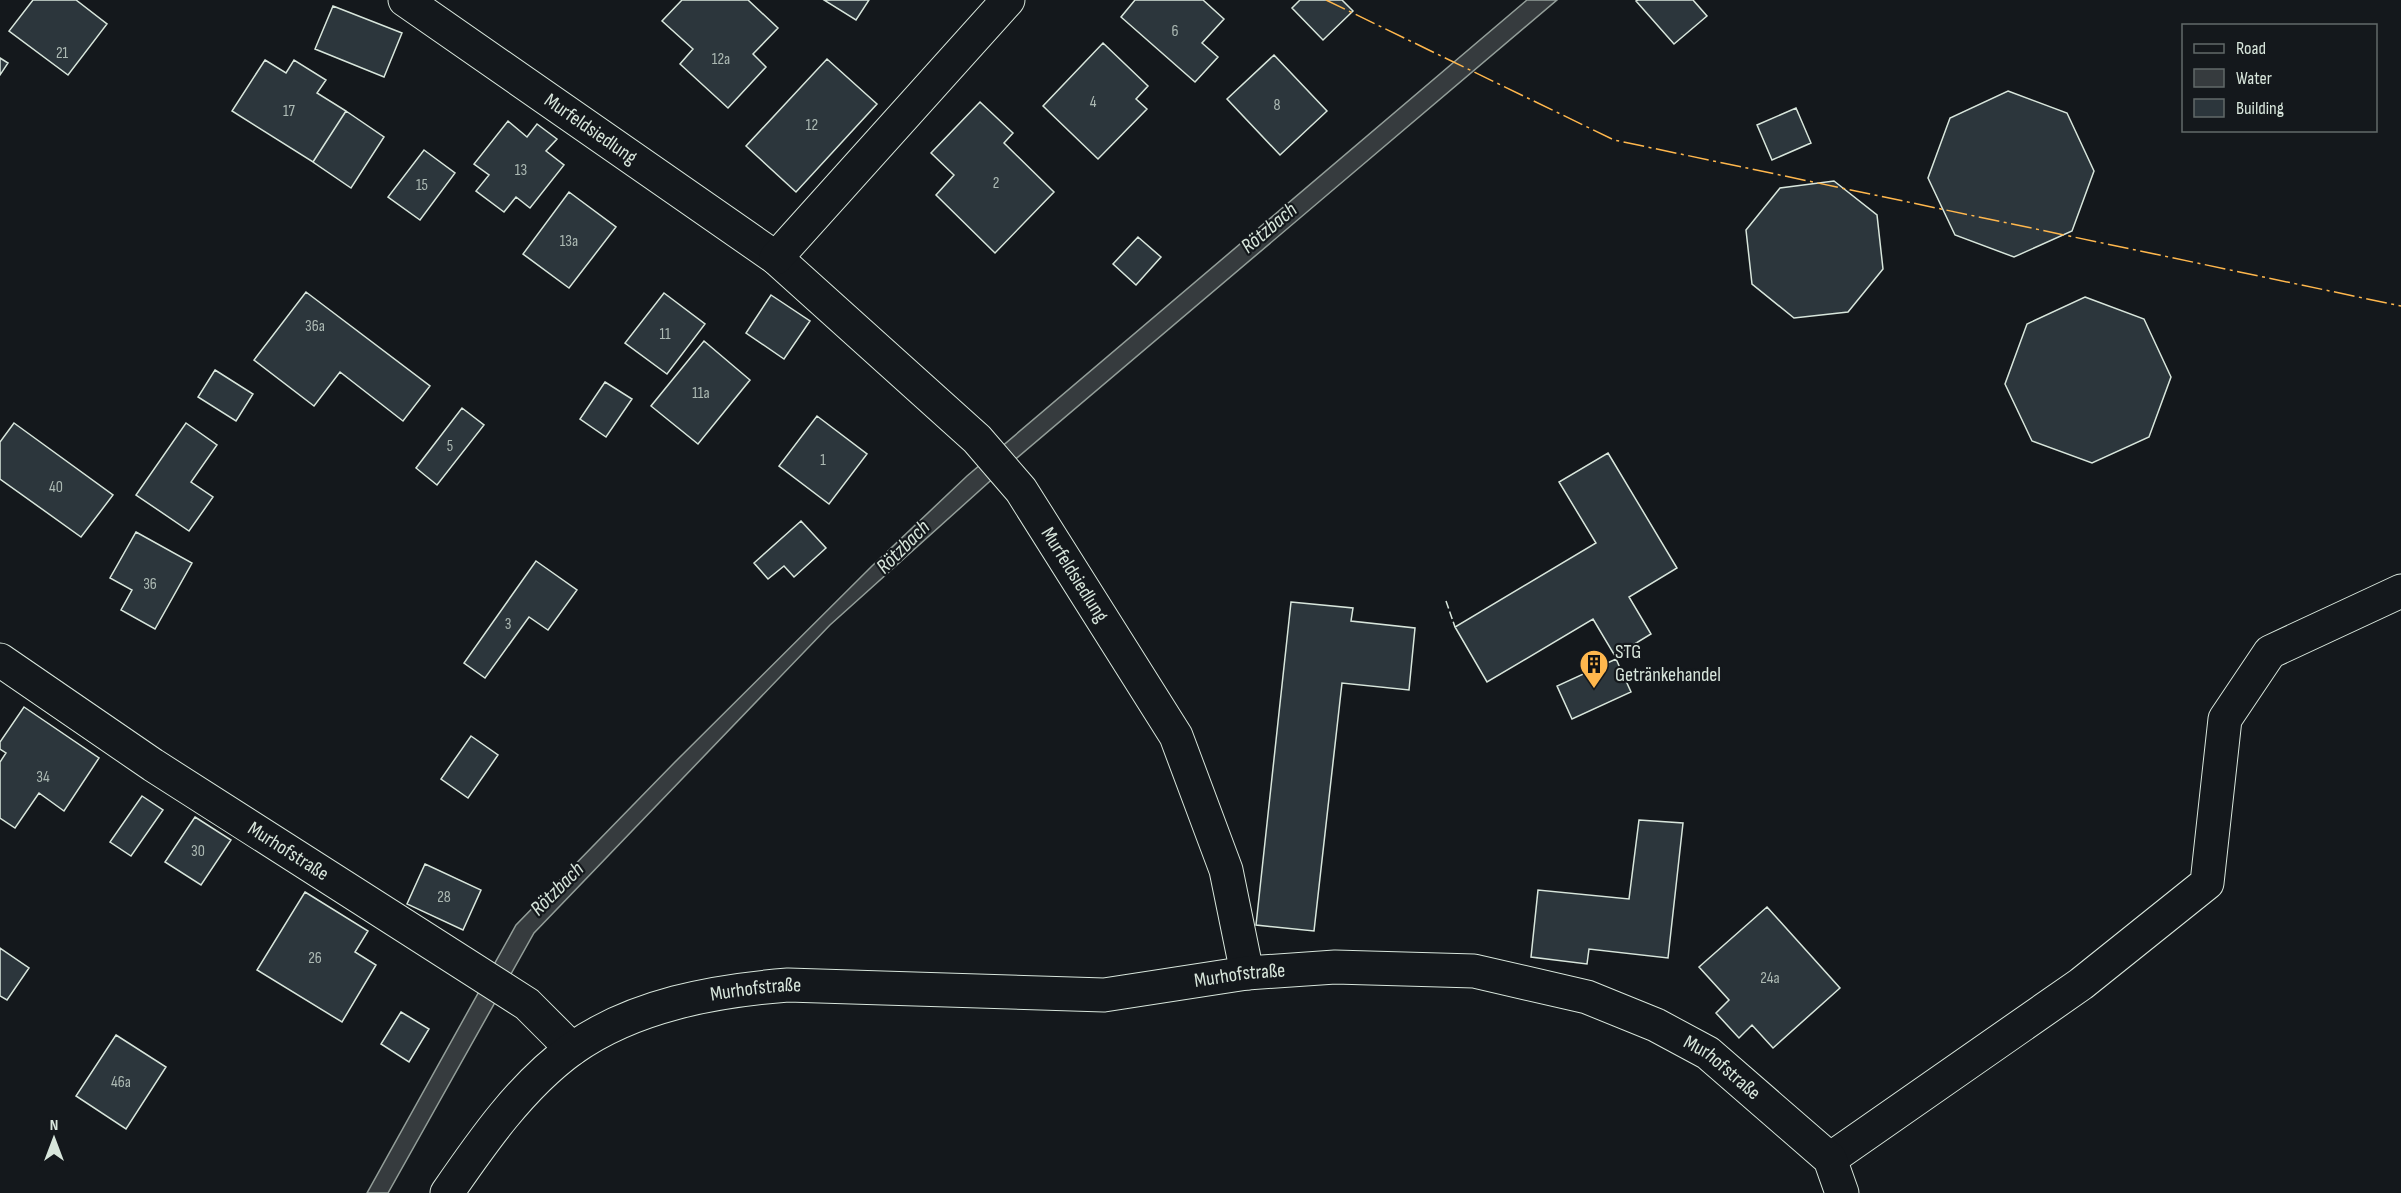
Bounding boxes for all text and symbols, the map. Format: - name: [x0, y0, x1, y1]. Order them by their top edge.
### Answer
- house number: 6: [1171, 22, 1179, 41]
- legend: [2182, 24, 2377, 132]
- text: Road: [2236, 38, 2266, 59]
- house number: 21: [56, 44, 69, 63]
- house number: 12a: [712, 50, 730, 69]
- text: Water: [2236, 68, 2272, 89]
- street label: Murfeldsiedlung: [539, 88, 642, 170]
- house number: 4: [1090, 93, 1097, 112]
- house number: 8: [1273, 96, 1281, 115]
- text: Building: [2236, 98, 2284, 119]
- house number: 17: [283, 102, 296, 121]
- house number: 12: [806, 116, 818, 135]
- house number: 13: [515, 161, 527, 180]
- house number: 2: [993, 174, 999, 193]
- house number: 15: [416, 176, 428, 195]
- water label: Rötzbach: [1236, 197, 1302, 259]
- house number: 13a: [560, 232, 578, 251]
- house number: 36a: [305, 317, 325, 336]
- house number: 11: [659, 325, 671, 344]
- house number: 11a: [692, 384, 710, 403]
- house number: 5: [447, 437, 453, 456]
- house number: 1: [820, 451, 826, 470]
- house number: 40: [49, 478, 63, 497]
- water label: Rötzbach: [871, 515, 935, 579]
- street label: Murfeldsiedlung: [1036, 523, 1113, 627]
- house number: 36: [143, 575, 157, 594]
- house number: 3: [505, 615, 511, 634]
- place label: STG Getränkehandel: [1615, 640, 1721, 687]
- building icon: STG Getränkehandel: [1578, 648, 1610, 690]
- house number: 34: [36, 768, 50, 787]
- street label: Murhofstraße: [243, 817, 333, 886]
- house number: 30: [191, 842, 205, 861]
- water label: Rötzbach: [525, 857, 589, 921]
- house number: 28: [437, 888, 451, 907]
- house number: 26: [308, 949, 322, 968]
- street label: Murhofstraße: [1193, 958, 1286, 993]
- house number: 24a: [1760, 969, 1780, 988]
- street label: Murhofstraße: [708, 973, 802, 1007]
- street label: Murhofstraße: [1680, 1030, 1765, 1105]
- house number: 46a: [111, 1073, 131, 1092]
- north arrow: [24, 1109, 84, 1169]
- text: N: [50, 1116, 58, 1135]

